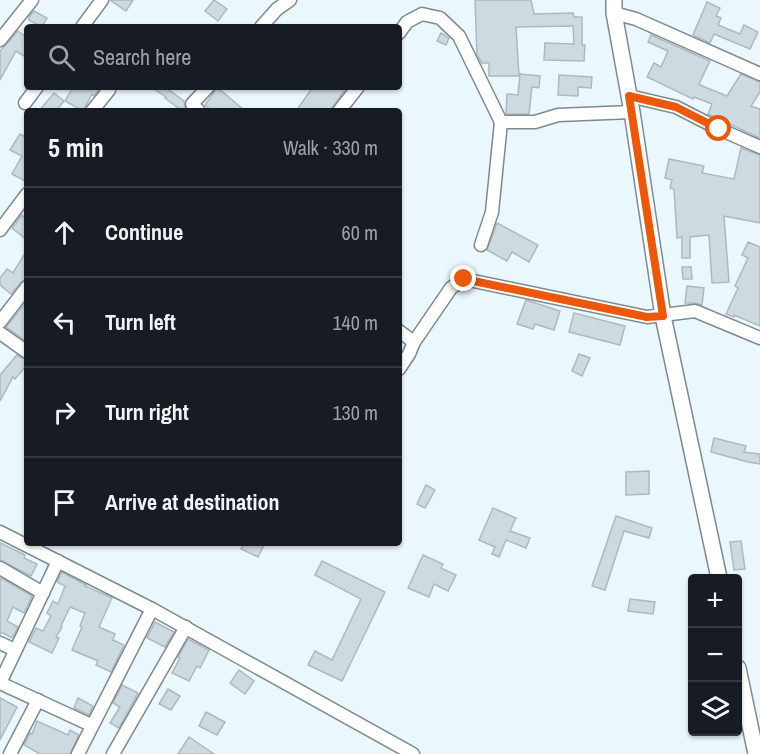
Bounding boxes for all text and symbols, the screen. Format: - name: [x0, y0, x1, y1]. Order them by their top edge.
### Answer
- search box: [24, 24, 402, 90]
- icon: search: [45, 41, 78, 74]
- text: Search here: [93, 42, 191, 72]
- route start: [705, 115, 731, 141]
- text: 5 min: [48, 130, 104, 165]
- text: Walk · 330 m: [283, 134, 378, 161]
- icon: ahead: [48, 216, 81, 249]
- text: Continue: [105, 217, 183, 247]
- text: 60 m: [342, 219, 378, 246]
- route end: [450, 265, 476, 291]
- icon: left: [48, 306, 81, 339]
- text: Turn left: [105, 307, 176, 337]
- text: 140 m: [332, 309, 378, 336]
- icon: right: [48, 396, 81, 429]
- text: Turn right: [105, 397, 189, 427]
- text: 130 m: [332, 399, 378, 426]
- icon: arrive: [48, 486, 81, 519]
- text: Arrive at destination: [105, 487, 279, 517]
- map controls: [688, 574, 742, 736]
- button: +: [688, 574, 742, 628]
- button: −: [688, 628, 742, 682]
- button: layers: [688, 682, 742, 736]

